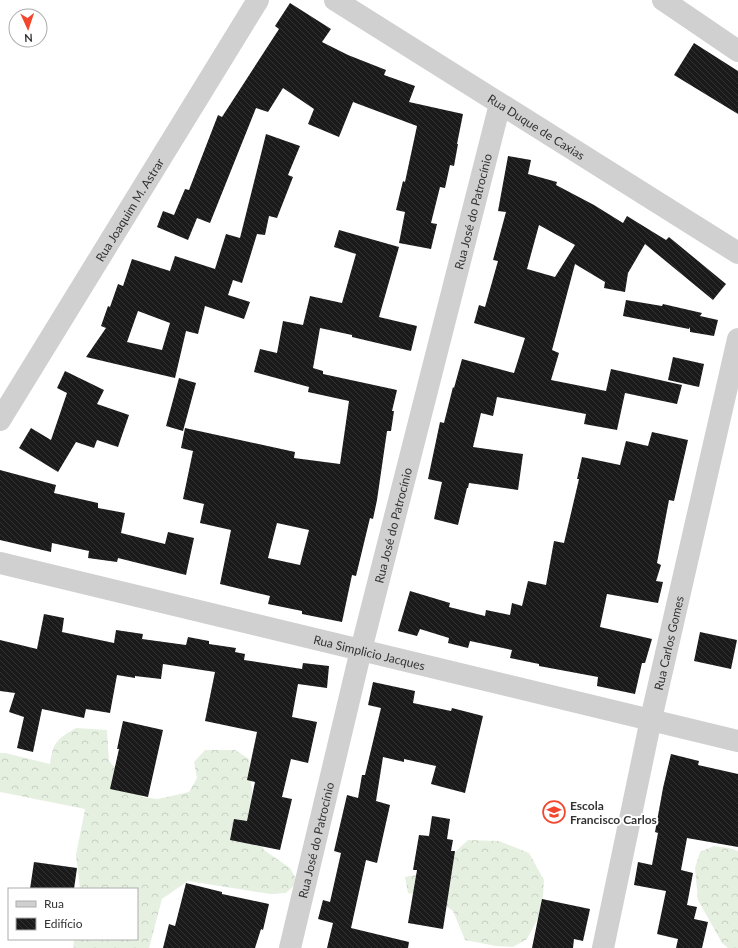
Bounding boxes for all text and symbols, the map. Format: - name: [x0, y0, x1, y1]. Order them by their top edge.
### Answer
- north arrow: [8, 8, 48, 48]
- text: N: [24, 32, 33, 45]
- street label: Rua Duque de Caxias: [485, 90, 588, 163]
- street label: Rua José do Patrocínio: [451, 152, 495, 271]
- street label: Rua Joaquim M. Astrar: [92, 155, 167, 264]
- street label: Rua José do Patrocínio: [371, 466, 415, 585]
- street label: Rua Carlos Gomes: [650, 594, 686, 692]
- street label: Rua Simplicio Jacques: [312, 631, 427, 673]
- street label: Rua José do Patrocínio: [295, 780, 337, 900]
- place label: Escola Francisco Carlos: [570, 798, 657, 827]
- school or university icon: Escola Francisco Carlos: [541, 799, 567, 825]
- legend: [8, 888, 138, 940]
- text: Rua: [44, 896, 64, 911]
- text: Edifício: [44, 916, 83, 931]

